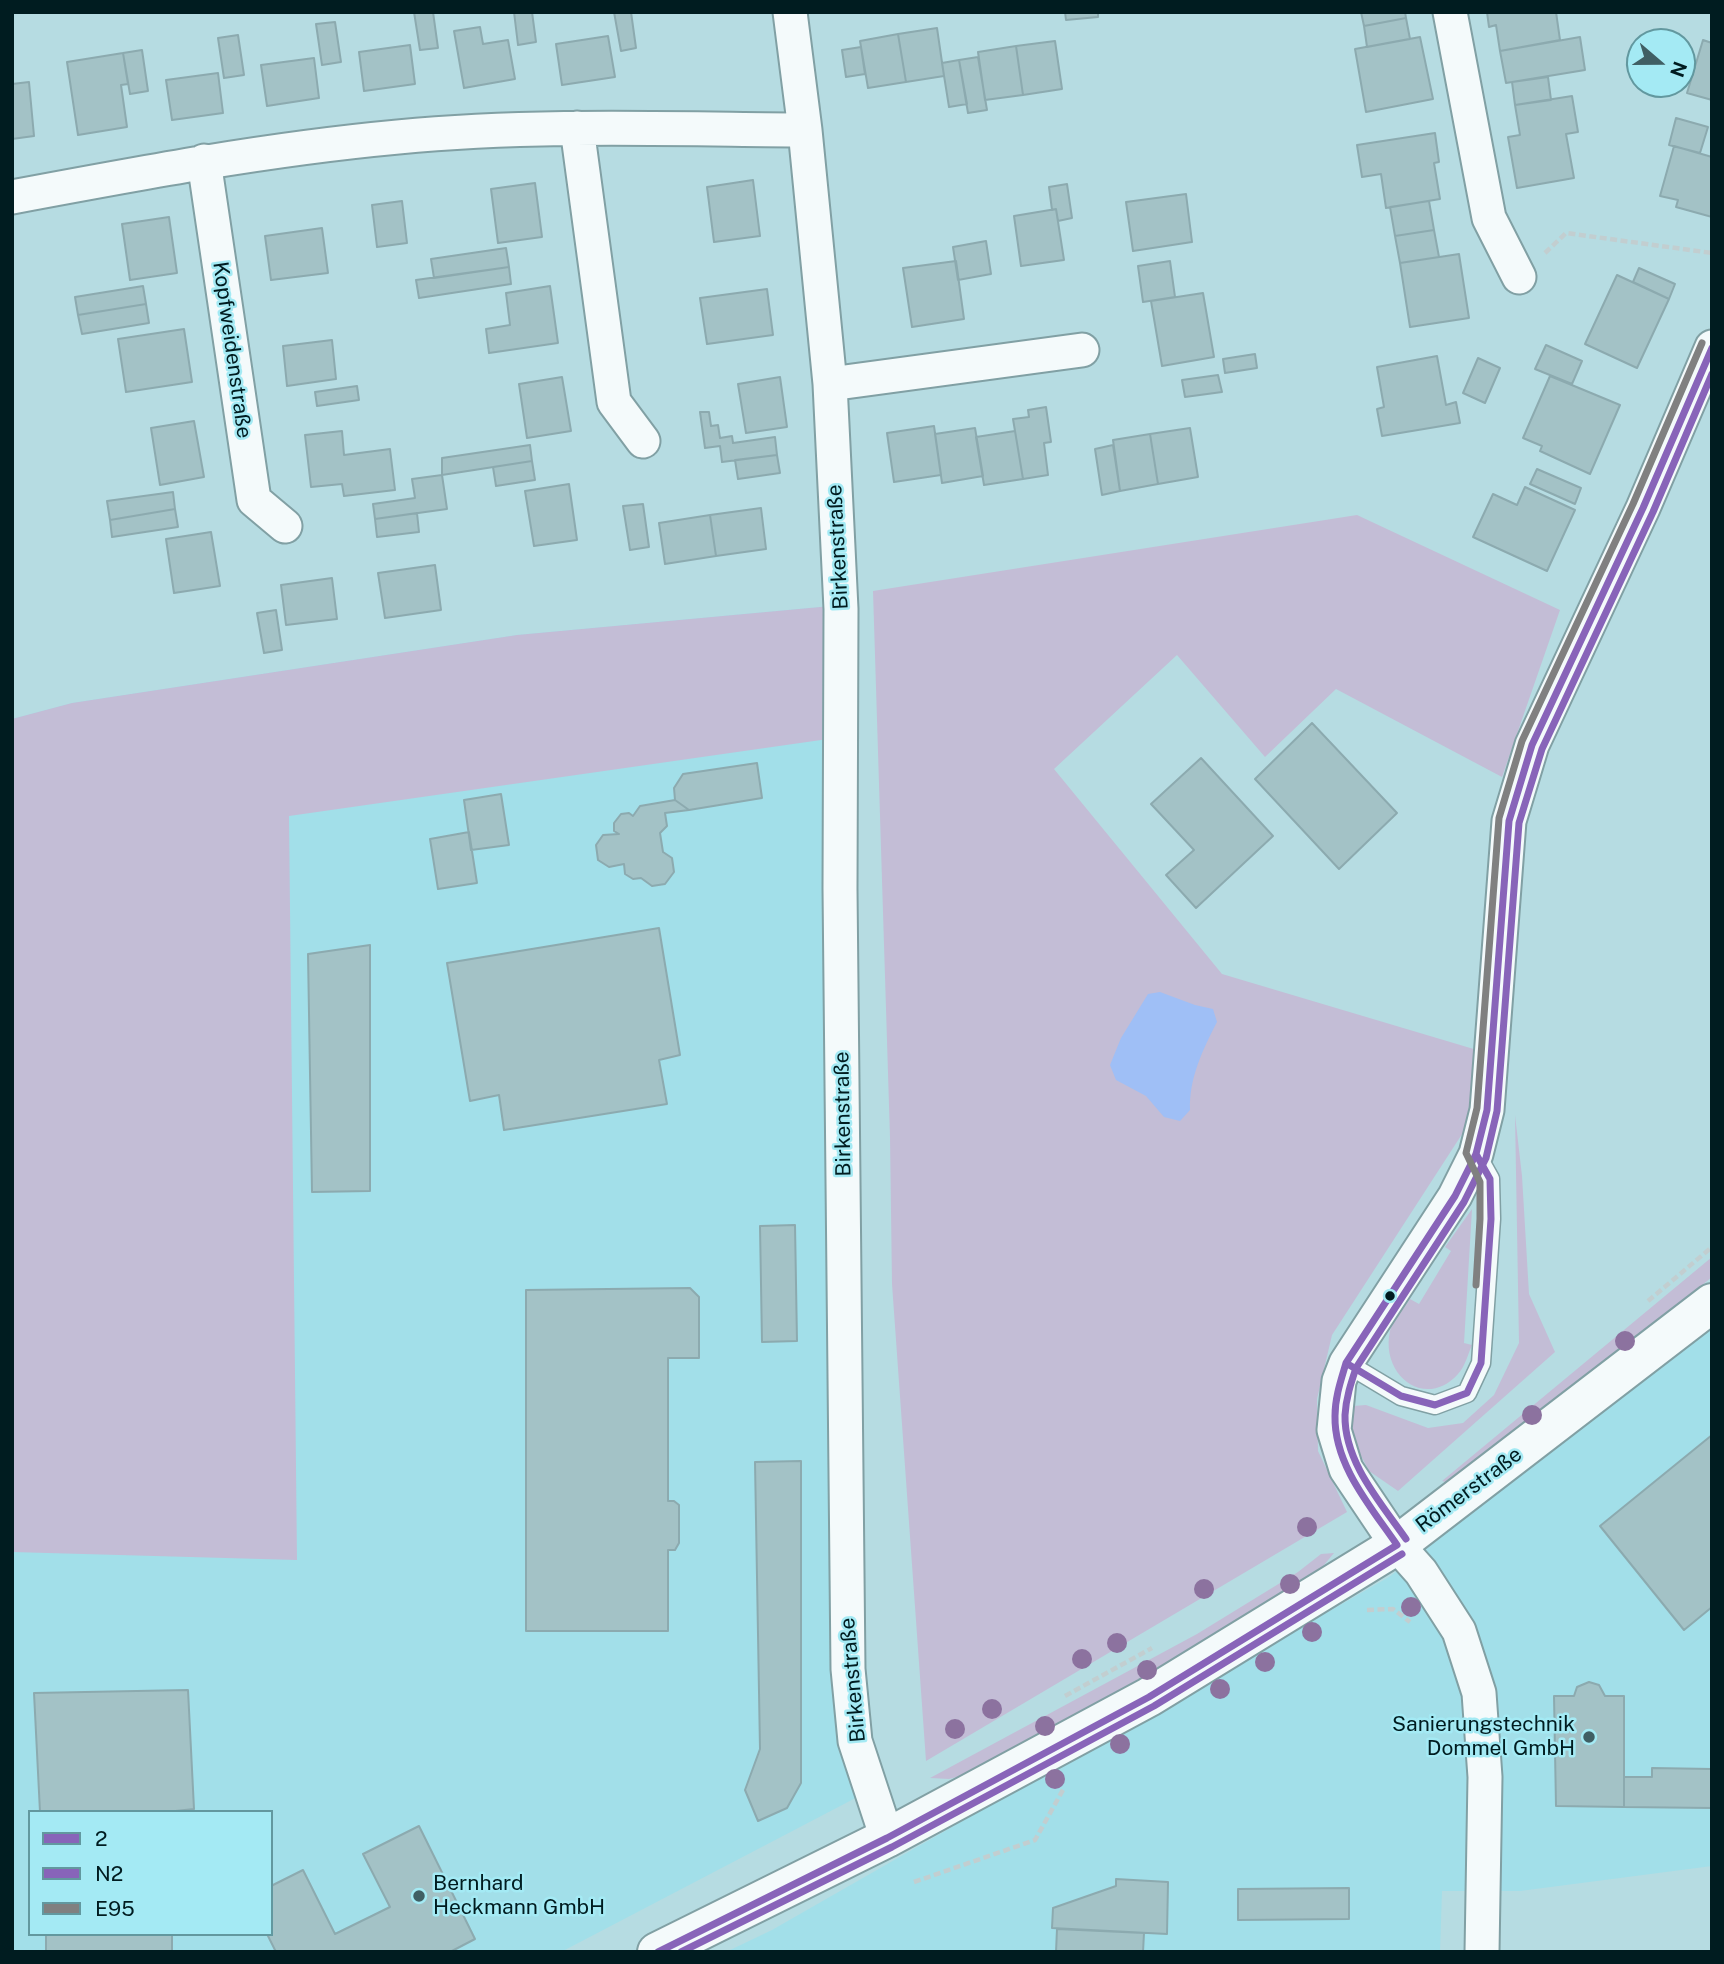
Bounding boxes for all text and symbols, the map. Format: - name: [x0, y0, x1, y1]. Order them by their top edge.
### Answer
- north arrow: [1626, 28, 1696, 98]
- text: N: [1666, 59, 1692, 80]
- street label: Kopfweidenstraße: [207, 260, 257, 440]
- street label: Birkenstraße: [822, 484, 854, 610]
- street label: Birkenstraße: [829, 1051, 857, 1177]
- unlabelled marker: [1383, 1289, 1397, 1303]
- street label: Römerstraße: [1411, 1442, 1527, 1538]
- street label: Birkenstraße: [835, 1617, 871, 1743]
- place label: Sanierungstechnik Dommel GmbH: [1392, 1712, 1575, 1762]
- marker: Sanierungstechnik Dommel GmbH: [1581, 1729, 1597, 1745]
- legend: [28, 1810, 273, 1936]
- text: 2: [95, 1826, 108, 1851]
- text: N2: [95, 1861, 123, 1886]
- place label: Bernhard Heckmann GmbH: [433, 1871, 605, 1921]
- marker: Bernhard Heckmann GmbH: [411, 1888, 427, 1904]
- text: E95: [95, 1896, 135, 1921]

